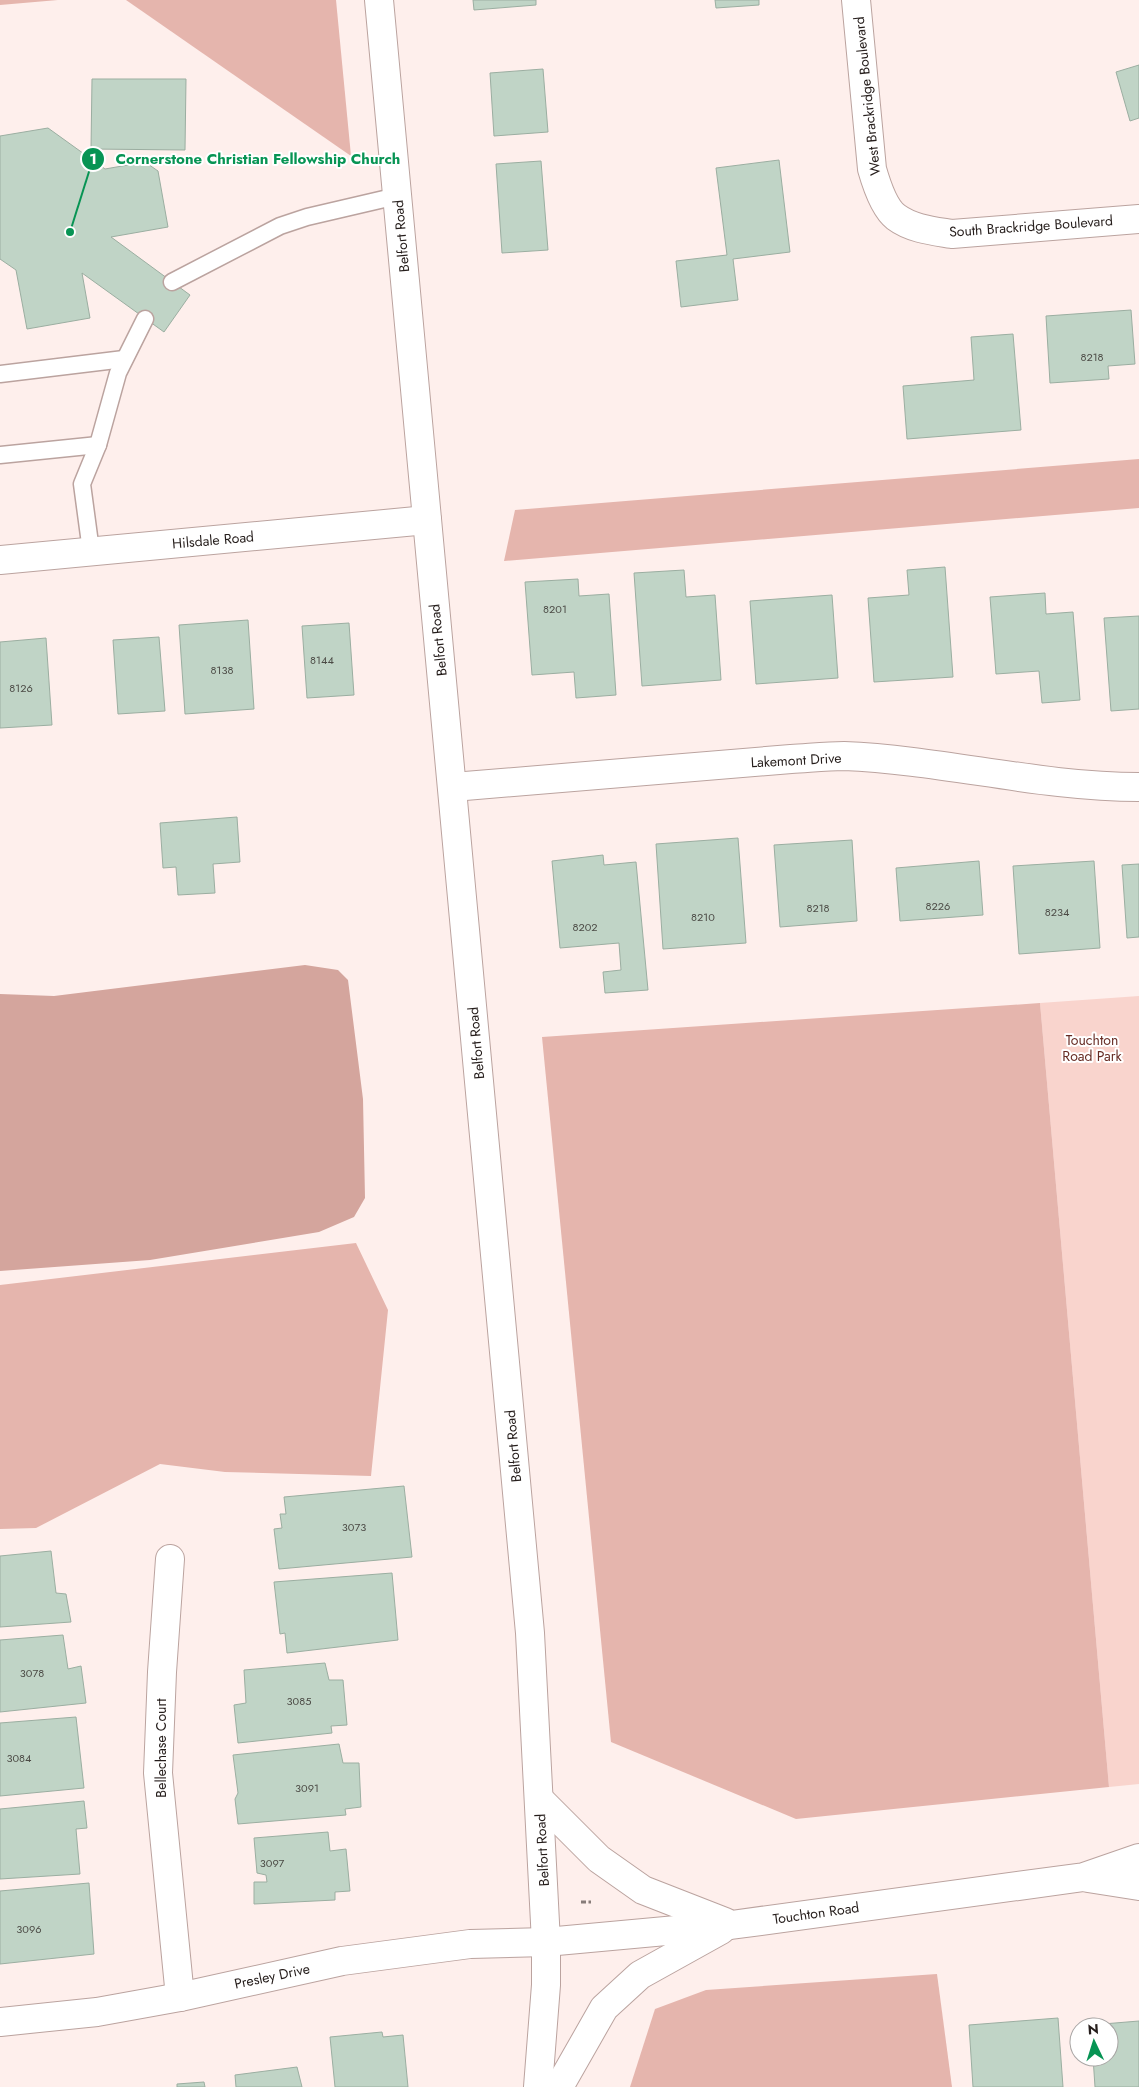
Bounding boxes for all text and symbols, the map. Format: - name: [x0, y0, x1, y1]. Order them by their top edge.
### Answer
- street label: West Brackridge Boulevard: [849, 15, 885, 177]
- callout: Cornerstone Christian Fellowship Church: [81, 144, 411, 174]
- text: 1: [89, 148, 97, 170]
- text: Cornerstone Christian Fellowship Church: [116, 148, 400, 170]
- street label: Belfort Road: [388, 199, 414, 273]
- street label: South Brackridge Boulevard: [948, 210, 1114, 242]
- house number: 8218: [1080, 349, 1104, 365]
- street label: Hilsdale Road: [171, 526, 255, 554]
- house number: 8201: [543, 601, 567, 617]
- street label: Belfort Road: [424, 603, 452, 677]
- house number: 8144: [310, 652, 334, 668]
- house number: 8138: [211, 662, 233, 678]
- house number: 8126: [9, 680, 33, 696]
- street label: Lakemont Drive: [750, 748, 842, 772]
- house number: 8226: [926, 898, 950, 914]
- house number: 8218: [806, 900, 830, 916]
- house number: 8234: [1045, 904, 1070, 920]
- house number: 8210: [691, 909, 715, 925]
- house number: 8202: [572, 919, 598, 935]
- street label: Belfort Road: [463, 1006, 489, 1080]
- park label: Touchton Road Park: [1062, 1030, 1123, 1066]
- street label: Belfort Road: [500, 1409, 526, 1483]
- house number: 3073: [342, 1519, 366, 1535]
- house number: 3078: [20, 1665, 44, 1681]
- house number: 3085: [287, 1693, 311, 1709]
- street label: Bellechase Court: [151, 1698, 171, 1798]
- house number: 3084: [6, 1750, 32, 1766]
- house number: 3091: [295, 1780, 319, 1796]
- street label: Belfort Road: [530, 1813, 554, 1887]
- house number: 3097: [260, 1855, 284, 1871]
- street label: Touchton Road: [772, 1897, 860, 1929]
- house number: 3096: [16, 1921, 42, 1937]
- street label: Presley Drive: [232, 1958, 312, 1994]
- north arrow: [1069, 2017, 1119, 2067]
- text: N: [1087, 2019, 1099, 2039]

